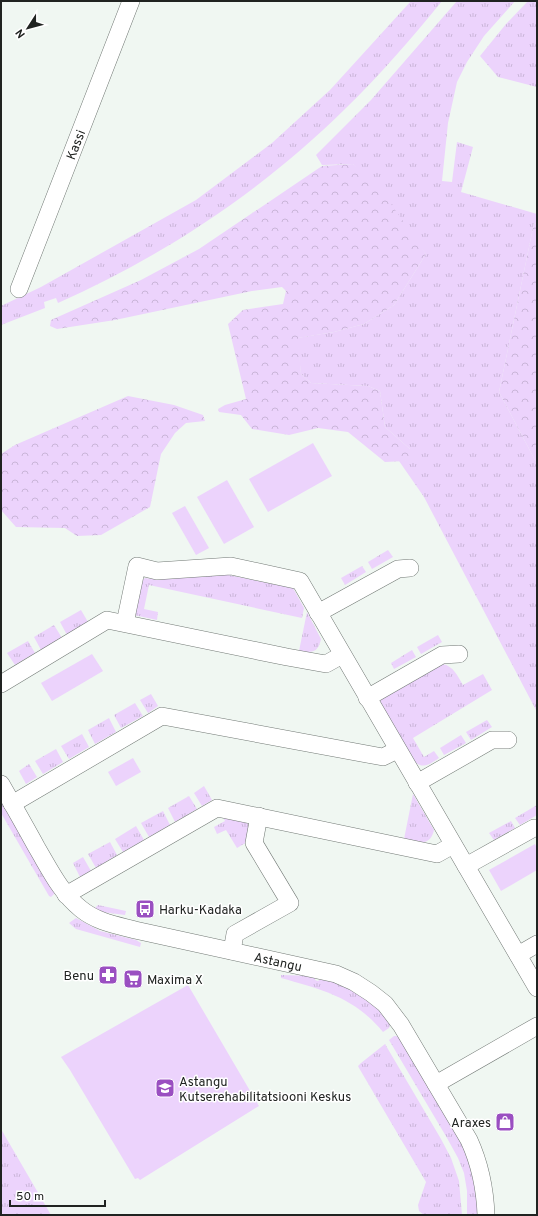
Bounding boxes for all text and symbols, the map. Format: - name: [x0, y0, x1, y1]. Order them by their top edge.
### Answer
- north arrow: [8, 8, 48, 48]
- text: N: [13, 26, 29, 41]
- street label: Kassi: [64, 128, 90, 163]
- bus stop icon: Harku-Kadaka: [134, 898, 156, 920]
- place label: Harku-Kadaka: [159, 903, 242, 919]
- street label: Astangu: [252, 950, 303, 976]
- pharmacy icon: Benu: [97, 964, 119, 986]
- supermarket icon: Maxima X: [122, 968, 144, 990]
- place label: Benu: [64, 969, 94, 985]
- place label: Maxima X: [147, 973, 203, 989]
- place label: Astangu Kutserehabilitatsiooni Keskus: [179, 1075, 351, 1106]
- school or university icon: Astangu Kutserehabilitatsiooni Keskus: [154, 1077, 176, 1099]
- shop icon: Araxes: [494, 1111, 516, 1133]
- place label: Araxes: [451, 1116, 491, 1132]
- scale bar: [10, 1182, 105, 1208]
- text: 50 m: [16, 1189, 44, 1205]

